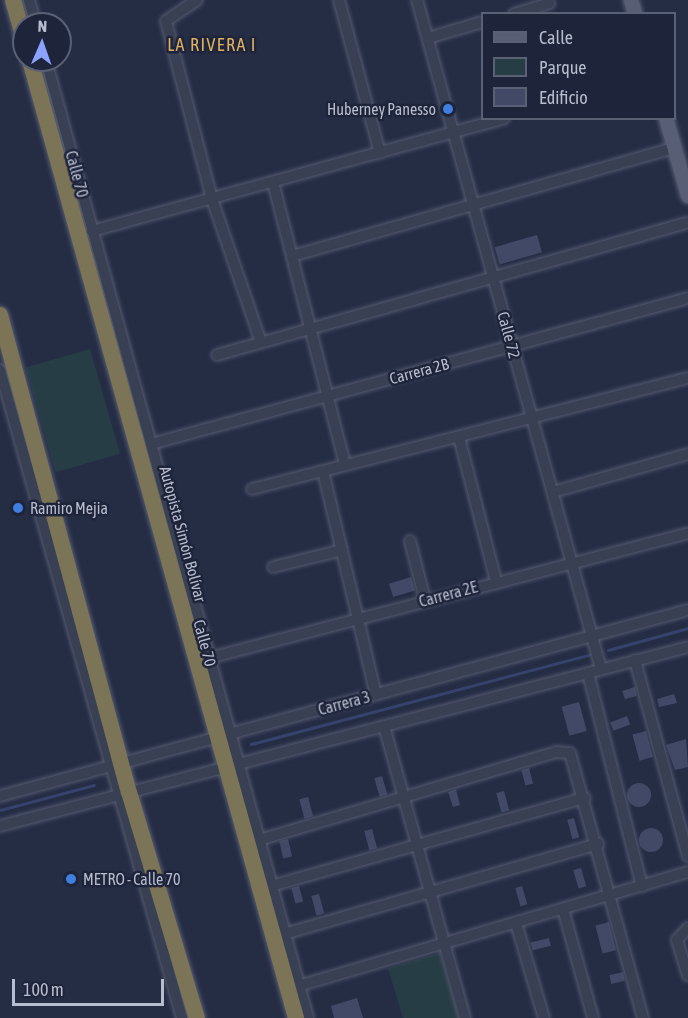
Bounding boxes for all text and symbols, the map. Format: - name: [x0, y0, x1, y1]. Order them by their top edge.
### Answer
- north arrow: [12, 12, 72, 72]
- legend: [481, 12, 676, 120]
- text: N: [38, 17, 48, 35]
- text: Calle: [539, 27, 573, 48]
- district label: LA RIVERA I: [167, 34, 257, 56]
- text: Parque: [539, 57, 587, 78]
- text: Edificio: [539, 87, 588, 108]
- place label: Huberney Panesso: [327, 99, 436, 119]
- marker: Huberney Panesso: [441, 102, 455, 116]
- street label: Calle 70: [62, 149, 92, 199]
- street label: Calle 72: [494, 310, 524, 360]
- street label: Carrera 2B: [387, 354, 451, 388]
- street label: Autopista Simón Bolívar: [156, 464, 210, 604]
- place label: Ramiro Mejia: [30, 498, 108, 518]
- marker: Ramiro Mejia: [11, 501, 25, 515]
- street label: Carrera 2E: [417, 577, 479, 611]
- street label: Calle 70: [190, 618, 220, 668]
- street label: Carrera 3: [316, 687, 372, 719]
- place label: METRO - Calle 70: [83, 869, 181, 889]
- marker: METRO - Calle 70: [64, 872, 78, 886]
- scale bar: [15, 967, 166, 1005]
- text: 100 m: [23, 979, 64, 1000]

